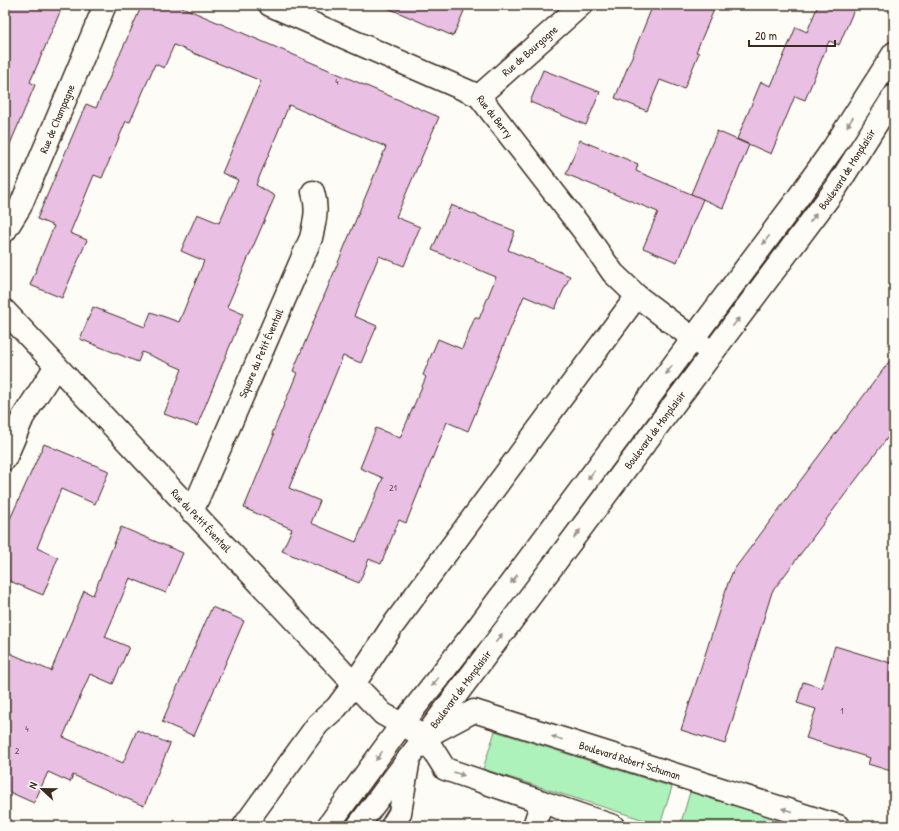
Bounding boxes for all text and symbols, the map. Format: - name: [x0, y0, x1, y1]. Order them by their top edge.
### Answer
- street label: Rue de Bourgogne: [499, 22, 561, 79]
- scale bar: [749, 22, 835, 48]
- text: 20 m: [755, 27, 777, 44]
- house number: 4: [335, 76, 339, 88]
- street label: Rue de Champagne: [36, 82, 78, 155]
- street label: Rue du Berry: [474, 92, 516, 141]
- one-way arrow: [846, 117, 854, 127]
- street label: Boulevard de Monplaisir: [815, 125, 879, 212]
- one-way arrow: [809, 212, 817, 223]
- one-way arrow: [762, 234, 771, 245]
- street label: Square du Petit Éventail: [235, 307, 286, 400]
- one-way arrow: [731, 316, 740, 327]
- one-way arrow: [665, 365, 673, 376]
- street label: Boulevard de Monplaisir: [621, 387, 689, 472]
- one-way arrow: [587, 469, 596, 480]
- house number: 21: [389, 482, 397, 494]
- street label: Rue du Petit Éventail: [168, 486, 234, 555]
- one-way arrow: [572, 529, 581, 540]
- one-way arrow: [509, 573, 518, 584]
- one-way arrow: [494, 633, 503, 644]
- street label: Boulevard de Monplaisir: [427, 647, 495, 731]
- one-way arrow: [430, 677, 439, 688]
- house number: 1: [840, 705, 844, 717]
- house number: 4: [25, 723, 29, 735]
- one-way arrow: [550, 735, 562, 741]
- street label: Boulevard Robert Schuman: [577, 738, 682, 783]
- house number: 2: [15, 745, 20, 757]
- one-way arrow: [375, 751, 383, 761]
- north arrow: [22, 769, 62, 809]
- one-way arrow: [454, 771, 466, 777]
- text: N: [25, 780, 40, 791]
- one-way arrow: [781, 807, 793, 813]

